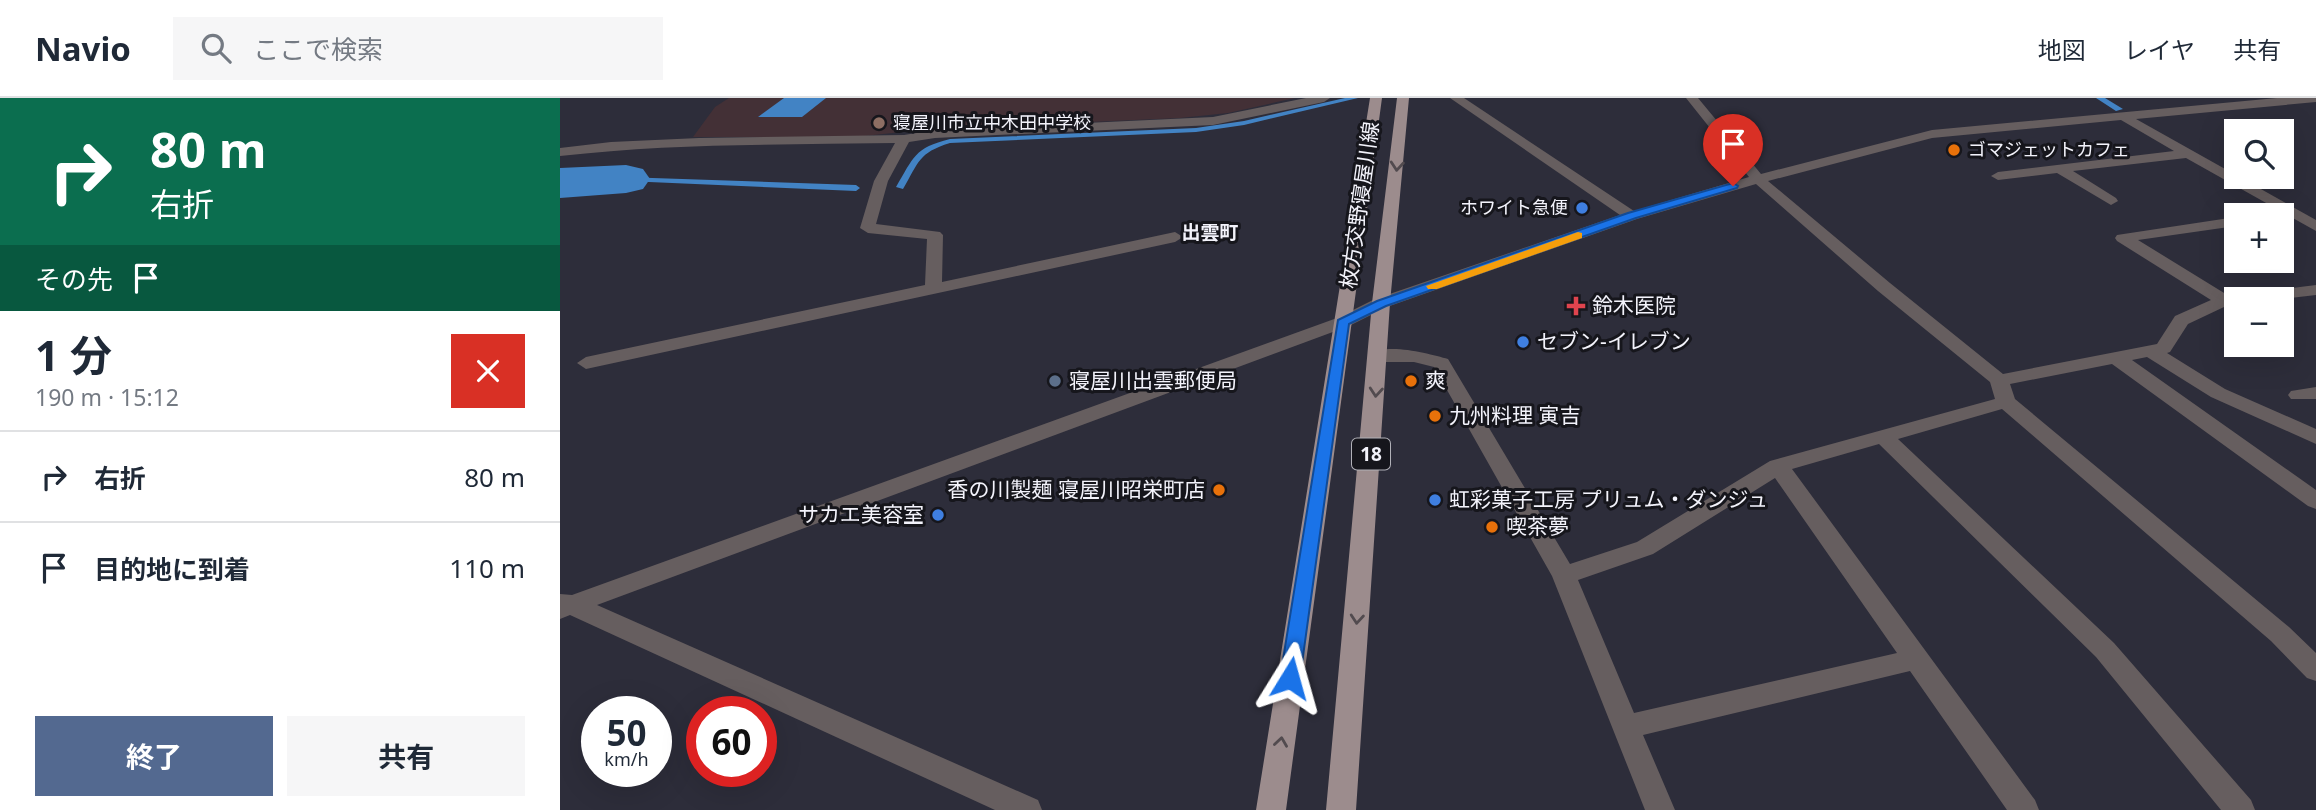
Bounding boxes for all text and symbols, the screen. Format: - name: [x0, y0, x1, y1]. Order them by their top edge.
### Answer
- search box: [173, 17, 663, 80]
- text: Navio: [35, 26, 131, 71]
- icon: search: [197, 29, 235, 67]
- text: ここで検索: [253, 31, 383, 67]
- text: 地図: [2038, 33, 2086, 66]
- text: レイヤ: [2124, 33, 2195, 66]
- text: 共有: [2233, 33, 2281, 66]
- place label: 寝屋川市立中木田中学校: [893, 110, 1091, 134]
- pin: [1703, 114, 1763, 186]
- marker: 寝屋川市立中木田中学校: [871, 115, 887, 131]
- text: 80 m: [150, 116, 267, 182]
- map controls: [2224, 119, 2294, 357]
- button: search: [2224, 119, 2294, 189]
- street label: 枚方交野寝屋川線: [1333, 120, 1385, 290]
- icon: arrive: [1714, 125, 1752, 163]
- icon: right: [35, 126, 126, 217]
- place label: ゴマジェットカフェ: [1968, 137, 2130, 161]
- marker: ゴマジェットカフェ: [1946, 142, 1962, 158]
- one-way arrow: [1390, 161, 1405, 172]
- text: 右折: [150, 182, 214, 225]
- place label: ホワイト急便: [1460, 195, 1568, 219]
- marker: ホワイト急便: [1574, 200, 1590, 216]
- button: +: [2224, 203, 2294, 273]
- district label: 出雲町: [1181, 219, 1239, 245]
- icon: arrive: [127, 259, 165, 297]
- text: その先: [35, 261, 113, 297]
- button: −: [2224, 287, 2294, 357]
- place label: 鈴木医院: [1592, 291, 1676, 319]
- marker: 鈴木医院: [1566, 296, 1586, 316]
- text: 1 分: [35, 326, 112, 383]
- place label: セブン-イレブン: [1537, 327, 1691, 355]
- button: close: [451, 334, 525, 408]
- marker: セブン-イレブン: [1515, 334, 1531, 350]
- place label: 寝屋川出雲郵便局: [1069, 366, 1237, 394]
- place label: 爽: [1425, 366, 1446, 394]
- marker: 寝屋川出雲郵便局: [1047, 373, 1063, 389]
- marker: 爽: [1403, 373, 1419, 389]
- text: 190 m · 15:12: [35, 381, 179, 413]
- one-way arrow: [1369, 387, 1384, 398]
- place label: 九州料理 寅吉: [1449, 401, 1580, 429]
- marker: 九州料理 寅吉: [1427, 408, 1443, 424]
- road number: 18: [1352, 438, 1390, 470]
- icon: right: [35, 458, 73, 496]
- text: 80 m: [464, 459, 525, 495]
- text: 右折: [94, 460, 146, 496]
- place label: 香の川製麺 寝屋川昭栄町店: [948, 475, 1205, 503]
- marker: 香の川製麺 寝屋川昭栄町店: [1211, 482, 1227, 498]
- place label: 虹彩菓子工房 プリュム・ダンジュ: [1449, 485, 1768, 513]
- marker: 虹彩菓子工房 プリュム・ダンジュ: [1427, 492, 1443, 508]
- place label: サカエ美容室: [798, 500, 924, 528]
- marker: サカエ美容室: [930, 507, 946, 523]
- place label: 喫茶夢: [1506, 512, 1569, 540]
- marker: 喫茶夢: [1484, 519, 1500, 535]
- icon: arrive: [35, 549, 73, 587]
- text: 110 m: [449, 550, 525, 586]
- text: 目的地に到着: [94, 551, 250, 587]
- one-way arrow: [1350, 614, 1365, 625]
- position arrow: [1253, 641, 1327, 715]
- speed limit sign: 60: [686, 696, 777, 787]
- text: 50: [606, 709, 647, 756]
- button: 終了: [35, 716, 273, 796]
- button: 共有: [287, 716, 525, 796]
- one-way arrow: [1273, 737, 1288, 748]
- text: km/h: [604, 747, 649, 771]

